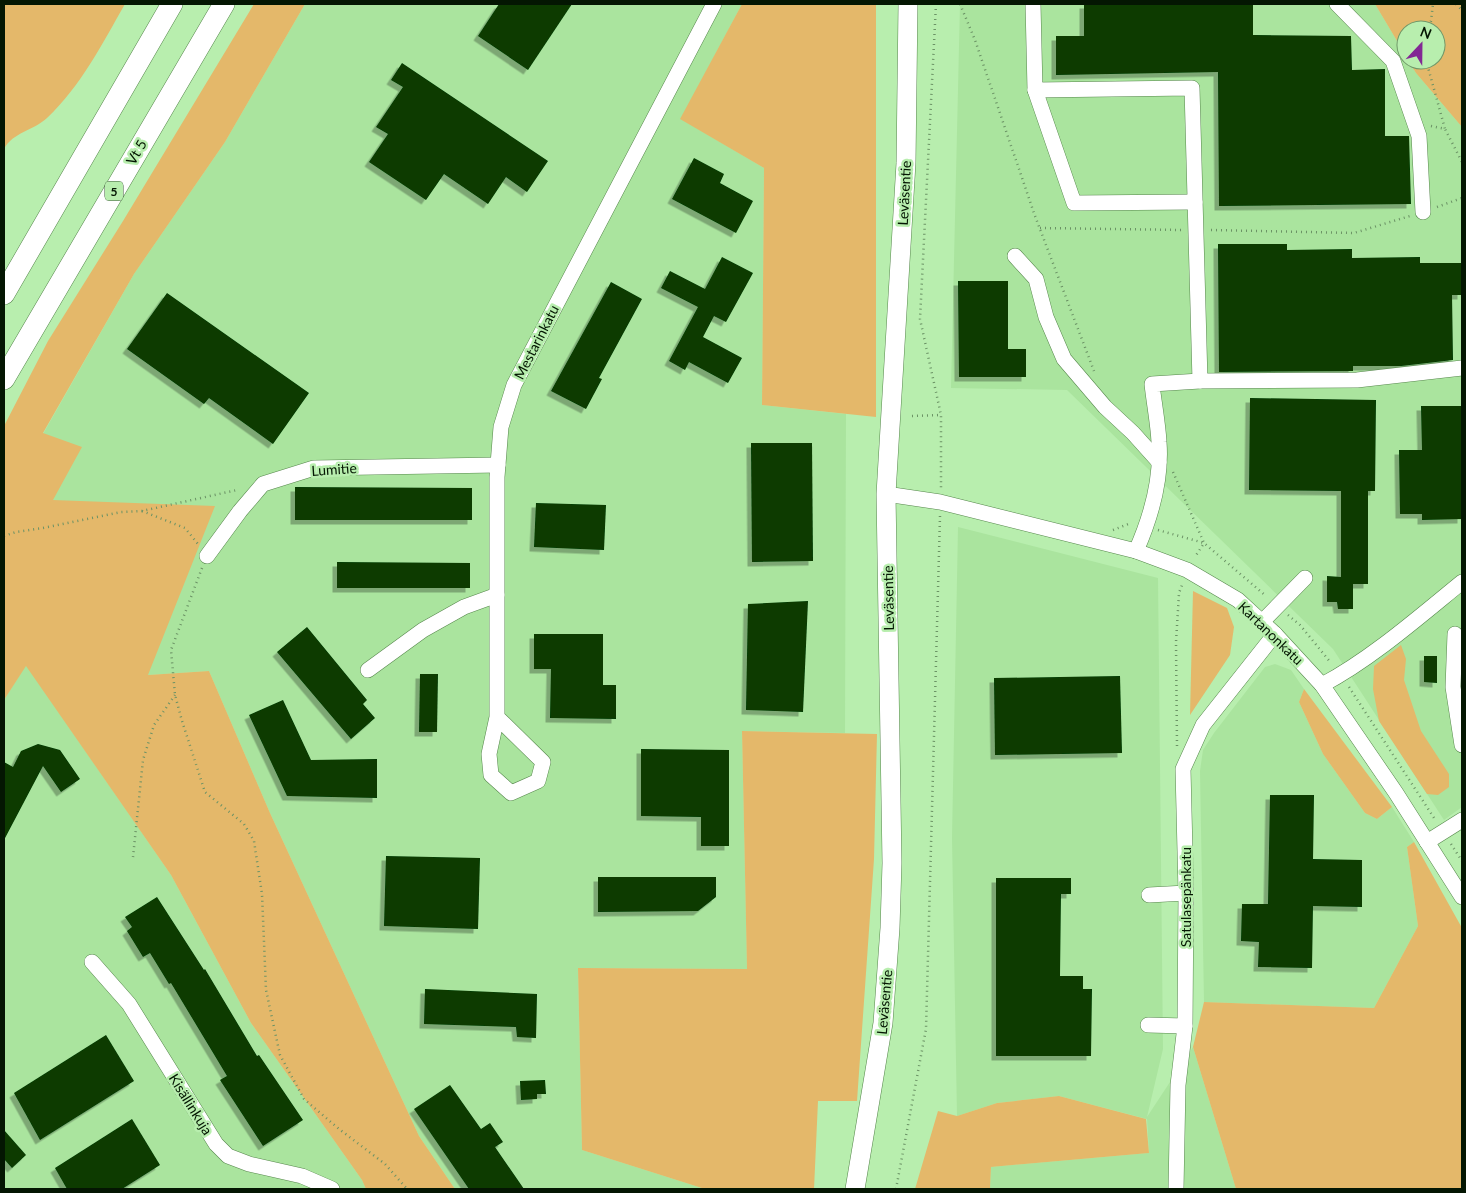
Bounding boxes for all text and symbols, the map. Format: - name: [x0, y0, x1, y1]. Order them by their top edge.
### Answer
- north arrow: [1396, 20, 1446, 70]
- text: N: [1418, 23, 1434, 42]
- street label: Vt 5: [122, 137, 150, 167]
- street label: Leväsentie: [894, 160, 914, 226]
- road number: 5: [105, 182, 123, 200]
- street label: Mestarinkatu: [510, 302, 562, 382]
- street label: Lumitie: [311, 459, 357, 479]
- street label: Leväsentie: [879, 565, 897, 631]
- street label: Kartanonkatu: [1235, 598, 1307, 668]
- street label: Satulasepänkatu: [1177, 847, 1194, 947]
- street label: Leväsentie: [873, 969, 895, 1035]
- street label: Kisällinkuja: [166, 1070, 216, 1138]

